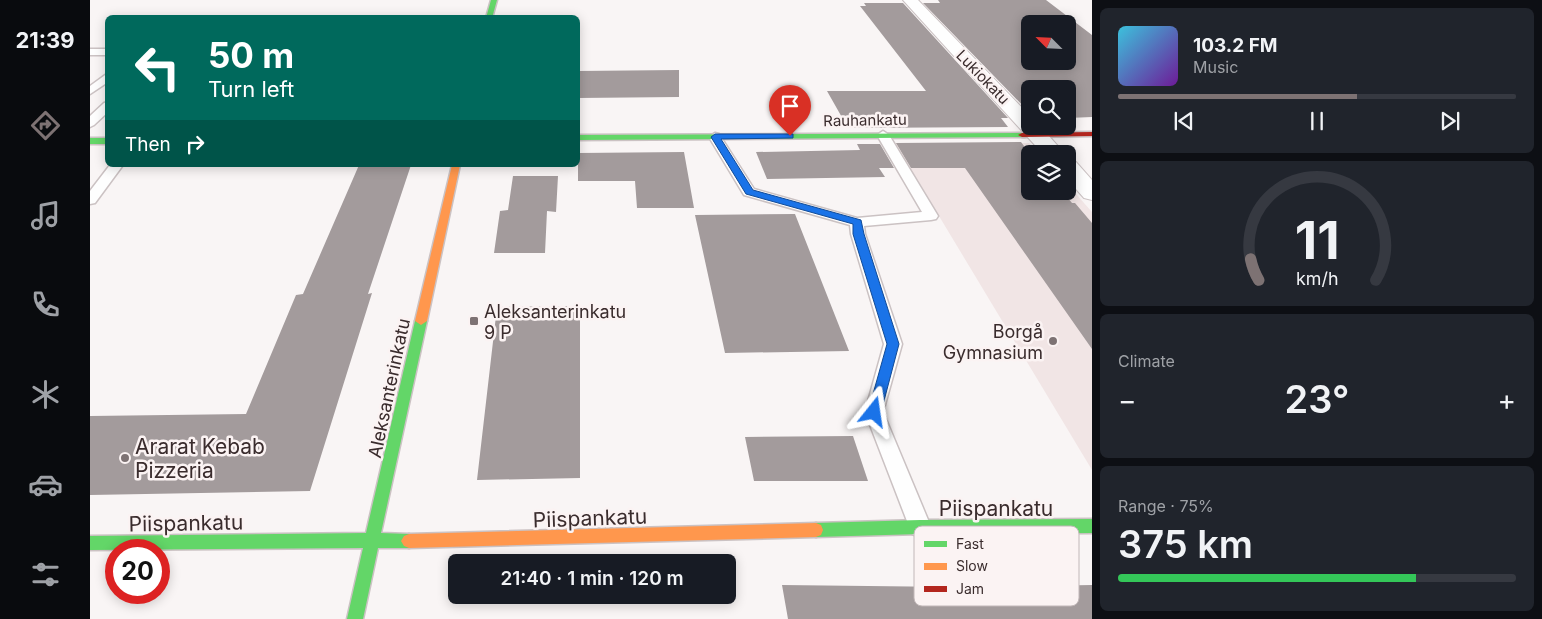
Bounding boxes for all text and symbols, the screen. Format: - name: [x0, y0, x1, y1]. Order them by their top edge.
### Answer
- north arrow: [1021, 15, 1076, 70]
- map controls: [1021, 15, 1076, 200]
- text: 21:39: [15, 27, 75, 53]
- text: 50 m: [208, 34, 294, 76]
- text: 103.2 FM: [1193, 34, 1278, 57]
- icon: left: [125, 35, 190, 100]
- street label: Lukiokatu: [952, 46, 1014, 108]
- text: Music: [1193, 57, 1238, 77]
- text: Turn left: [208, 76, 294, 102]
- button: search: [1021, 80, 1076, 135]
- pin: [769, 85, 811, 136]
- icon: arrive: [776, 92, 804, 120]
- icon: previous: [1170, 107, 1198, 135]
- icon: pause: [1303, 107, 1331, 135]
- icon: next: [1436, 107, 1464, 135]
- icon: directions: [28, 108, 63, 143]
- street label: Rauhankatu: [823, 110, 907, 130]
- icon: right: [181, 130, 209, 158]
- text: Then: [125, 133, 171, 156]
- button: layers: [1021, 145, 1076, 200]
- icon: music: [28, 198, 63, 233]
- text: 11: [1295, 209, 1339, 272]
- text: km/h: [1296, 268, 1338, 289]
- icon: phone: [28, 287, 63, 322]
- place label: Aleksanterinkatu 9 P: [484, 301, 626, 343]
- marker: Aleksanterinkatu 9 P: [468, 315, 480, 327]
- street label: Aleksanterinkatu: [364, 316, 414, 460]
- place label: Borgå Gymnasium: [943, 321, 1043, 363]
- marker: Borgå Gymnasium: [1047, 335, 1059, 347]
- text: Climate: [1118, 351, 1175, 371]
- text: 23°: [1285, 376, 1349, 422]
- icon: climate: [28, 377, 63, 412]
- text: −: [1118, 383, 1137, 417]
- text: +: [1497, 383, 1516, 417]
- position arrow: [847, 385, 899, 437]
- place label: Ararat Kebab Pizzeria: [135, 434, 265, 483]
- marker: Ararat Kebab Pizzeria: [119, 452, 131, 464]
- icon: car: [28, 467, 63, 502]
- street label: Piispankatu: [939, 496, 1053, 521]
- text: Range · 75%: [1118, 496, 1214, 516]
- street label: Piispankatu: [532, 504, 648, 532]
- street label: Piispankatu: [129, 510, 243, 536]
- text: 375 km: [1118, 521, 1253, 567]
- legend: [914, 526, 1079, 606]
- text: Fast: [956, 535, 984, 552]
- speed limit sign: 20: [105, 539, 170, 604]
- icon: filters: [28, 557, 63, 592]
- text: Slow: [956, 557, 988, 574]
- text: 21:40 · 1 min · 120 m: [500, 567, 684, 590]
- text: Jam: [956, 580, 984, 597]

